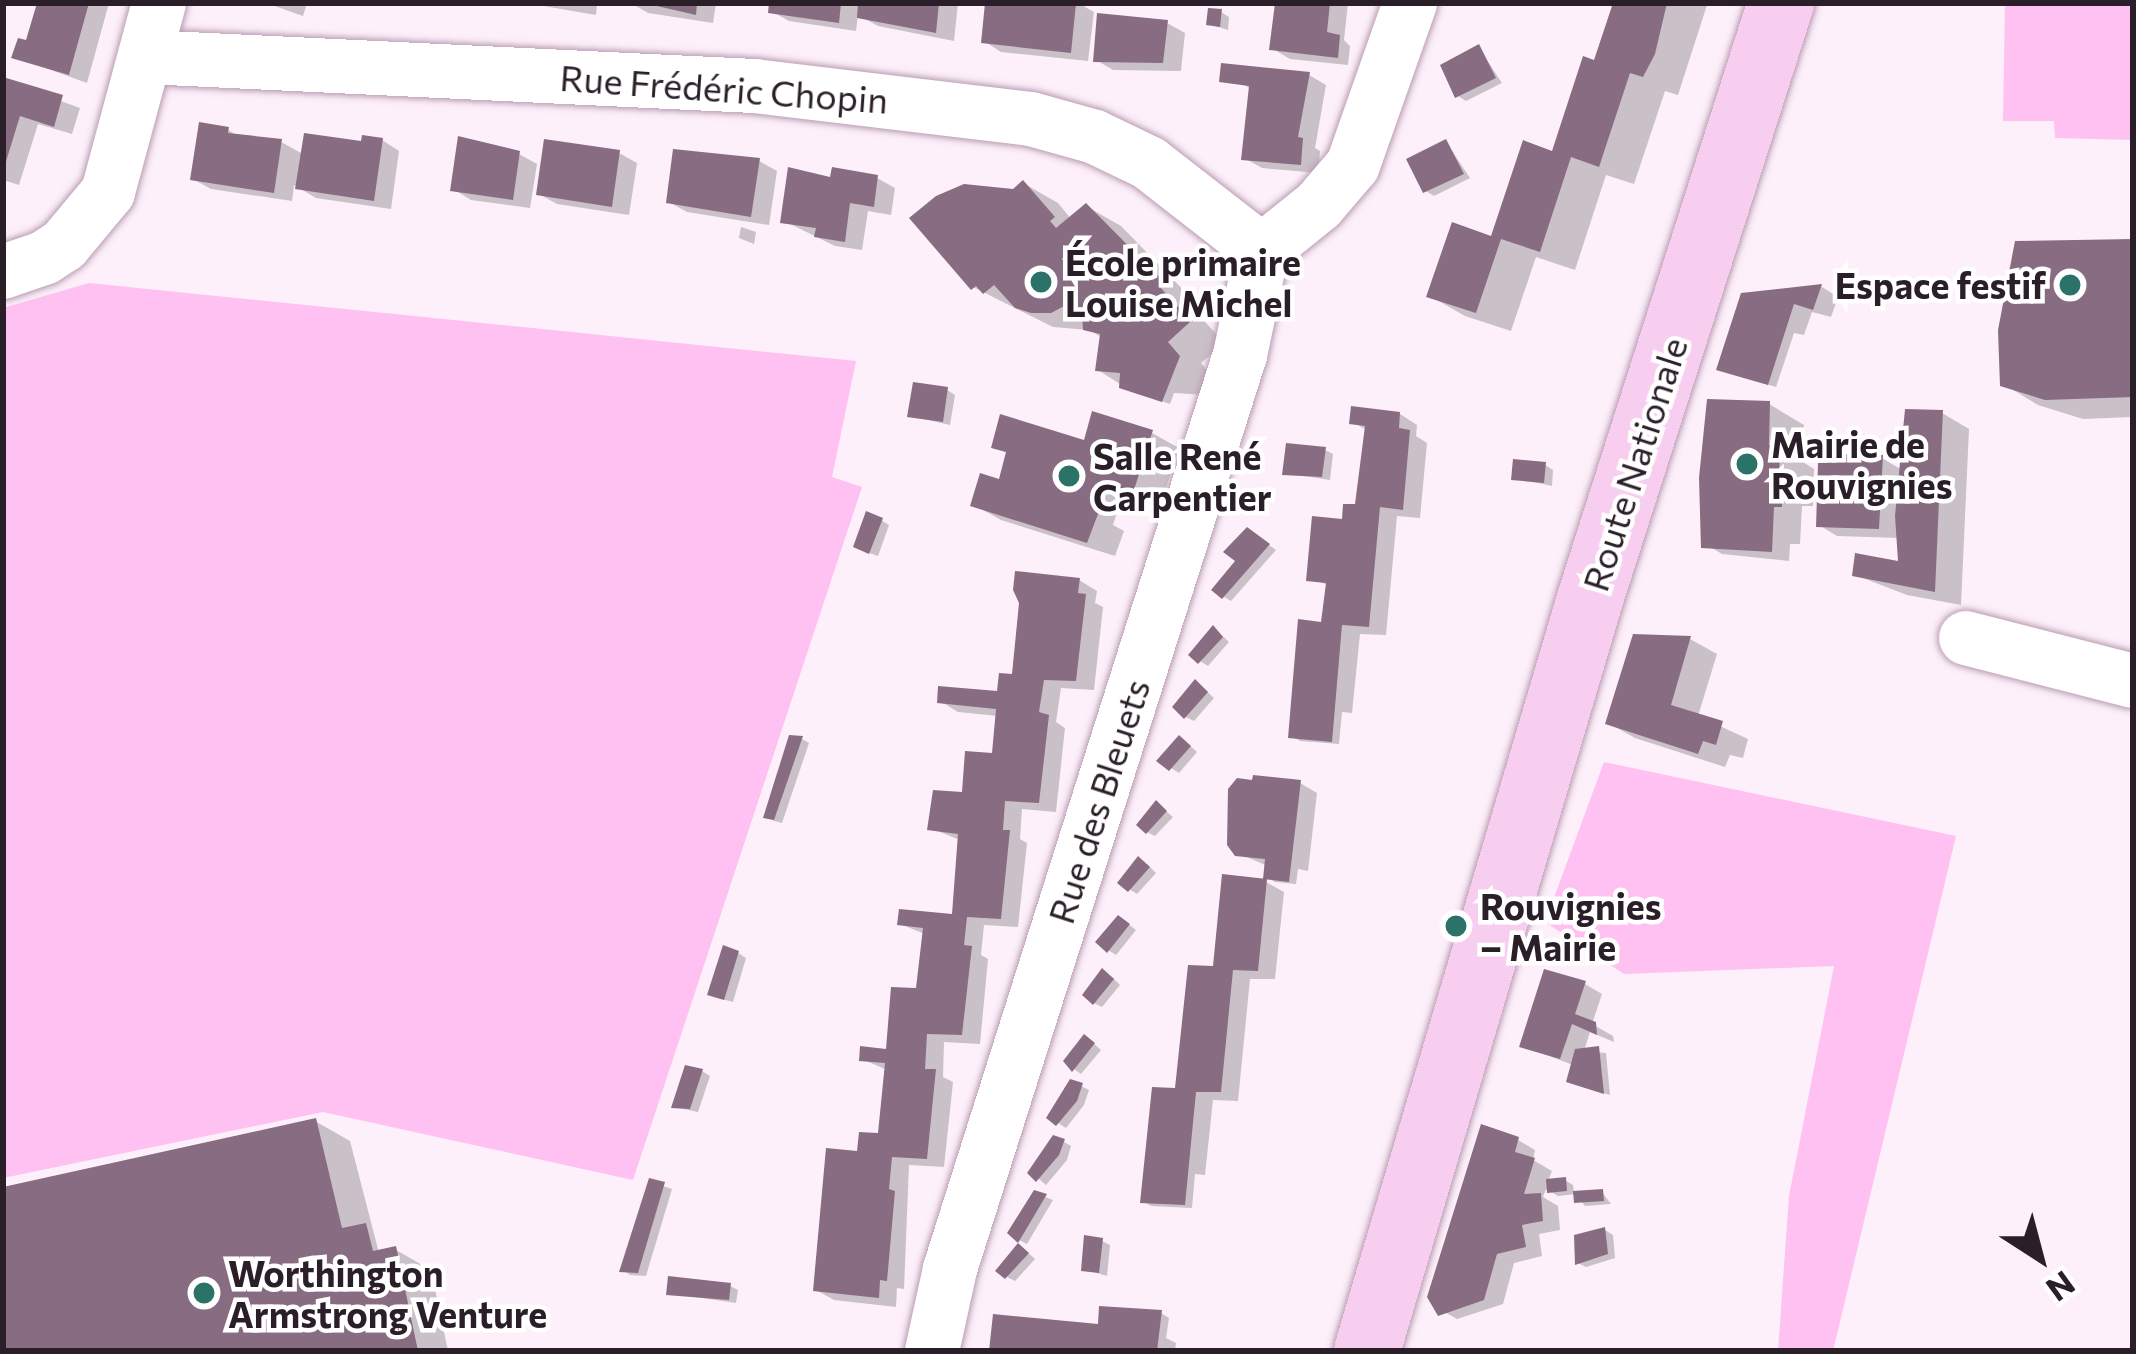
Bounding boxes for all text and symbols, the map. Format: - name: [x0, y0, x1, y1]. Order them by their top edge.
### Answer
- street label: Rue Frédéric Chopin: [558, 55, 890, 121]
- place label: École primaire Louise Michel: [1065, 239, 1301, 324]
- place label: Espace festif: [1835, 263, 2046, 307]
- marker: École primaire Louise Michel: [1028, 269, 1054, 295]
- marker: Espace festif: [2057, 272, 2083, 298]
- street label: Route Nationale: [1573, 332, 1695, 596]
- place label: Mairie de Rouvignies: [1771, 421, 1953, 506]
- place label: Salle René Carpentier: [1093, 433, 1272, 518]
- marker: Mairie de Rouvignies: [1734, 451, 1760, 477]
- marker: Salle René Carpentier: [1056, 463, 1082, 489]
- street label: Rue des Bleuets: [1038, 673, 1158, 929]
- place label: Rouvignies – Mairie: [1480, 883, 1662, 968]
- marker: Rouvignies – Mairie: [1443, 913, 1469, 939]
- north arrow: [1980, 1198, 2100, 1318]
- place label: Worthington Armstrong Venture: [228, 1250, 547, 1335]
- text: N: [2039, 1264, 2084, 1311]
- marker: Worthington Armstrong Venture: [191, 1280, 217, 1306]

